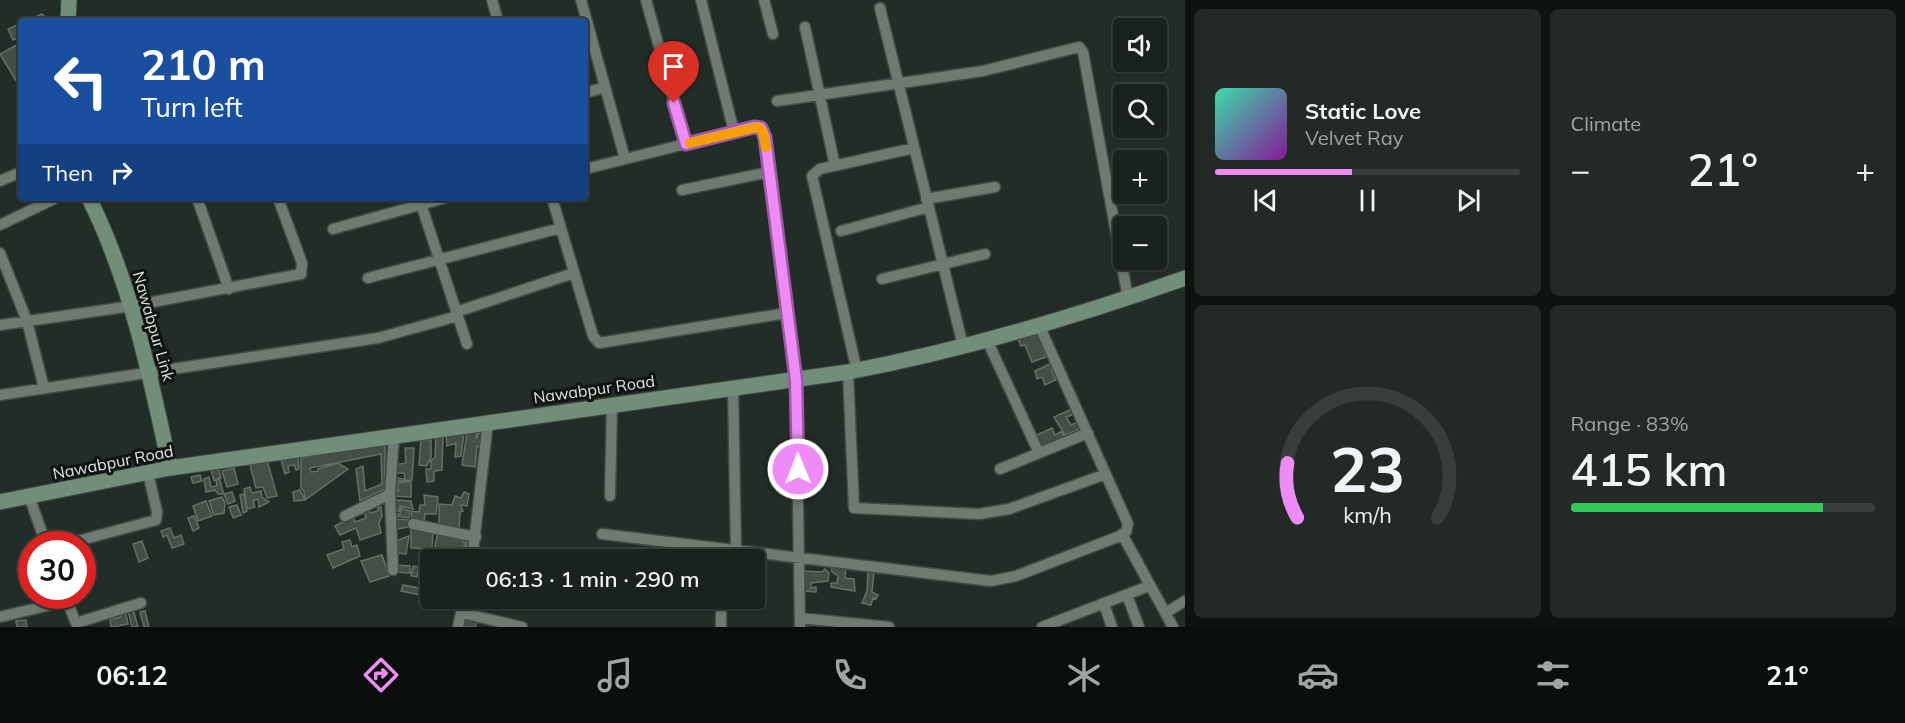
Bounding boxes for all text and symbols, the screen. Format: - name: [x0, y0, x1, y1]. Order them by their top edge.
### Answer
- map controls: [1113, 18, 1167, 270]
- button: sound: [1113, 18, 1167, 72]
- text: 210 m: [141, 38, 266, 91]
- pin: [648, 41, 699, 103]
- icon: left: [42, 42, 120, 120]
- icon: arrive: [657, 50, 690, 83]
- button: search: [1113, 84, 1167, 138]
- text: Turn left: [141, 90, 243, 124]
- text: Static Love: [1305, 97, 1421, 125]
- text: Climate: [1571, 111, 1641, 136]
- text: Velvet Ray: [1305, 125, 1403, 150]
- text: 21°: [1687, 141, 1758, 197]
- text: −: [1571, 149, 1590, 190]
- text: +: [1855, 149, 1875, 190]
- button: +: [1113, 150, 1167, 204]
- icon: right: [105, 156, 138, 189]
- text: Then: [42, 159, 93, 187]
- icon: previous: [1249, 184, 1282, 217]
- icon: pause: [1351, 184, 1384, 217]
- icon: next: [1452, 184, 1485, 217]
- button: −: [1113, 216, 1167, 270]
- street label: Nawabpur Link: [129, 269, 179, 384]
- street label: Nawabpur Road: [532, 371, 656, 407]
- text: Range · 83%: [1571, 411, 1689, 436]
- text: 23: [1330, 429, 1405, 508]
- position arrow: [766, 437, 830, 501]
- street label: Nawabpur Road: [51, 440, 175, 484]
- text: 415 km: [1571, 441, 1727, 497]
- text: km/h: [1343, 502, 1391, 529]
- speed limit sign: 30: [18, 531, 96, 609]
- text: 06:13 · 1 min · 290 m: [485, 565, 700, 593]
- icon: directions: [360, 654, 402, 696]
- icon: music: [594, 654, 636, 696]
- icon: phone: [829, 654, 871, 696]
- icon: climate: [1063, 654, 1105, 696]
- icon: car: [1297, 654, 1339, 696]
- icon: filters: [1532, 654, 1574, 696]
- text: 06:12: [96, 658, 168, 692]
- text: 21°: [1766, 658, 1809, 692]

